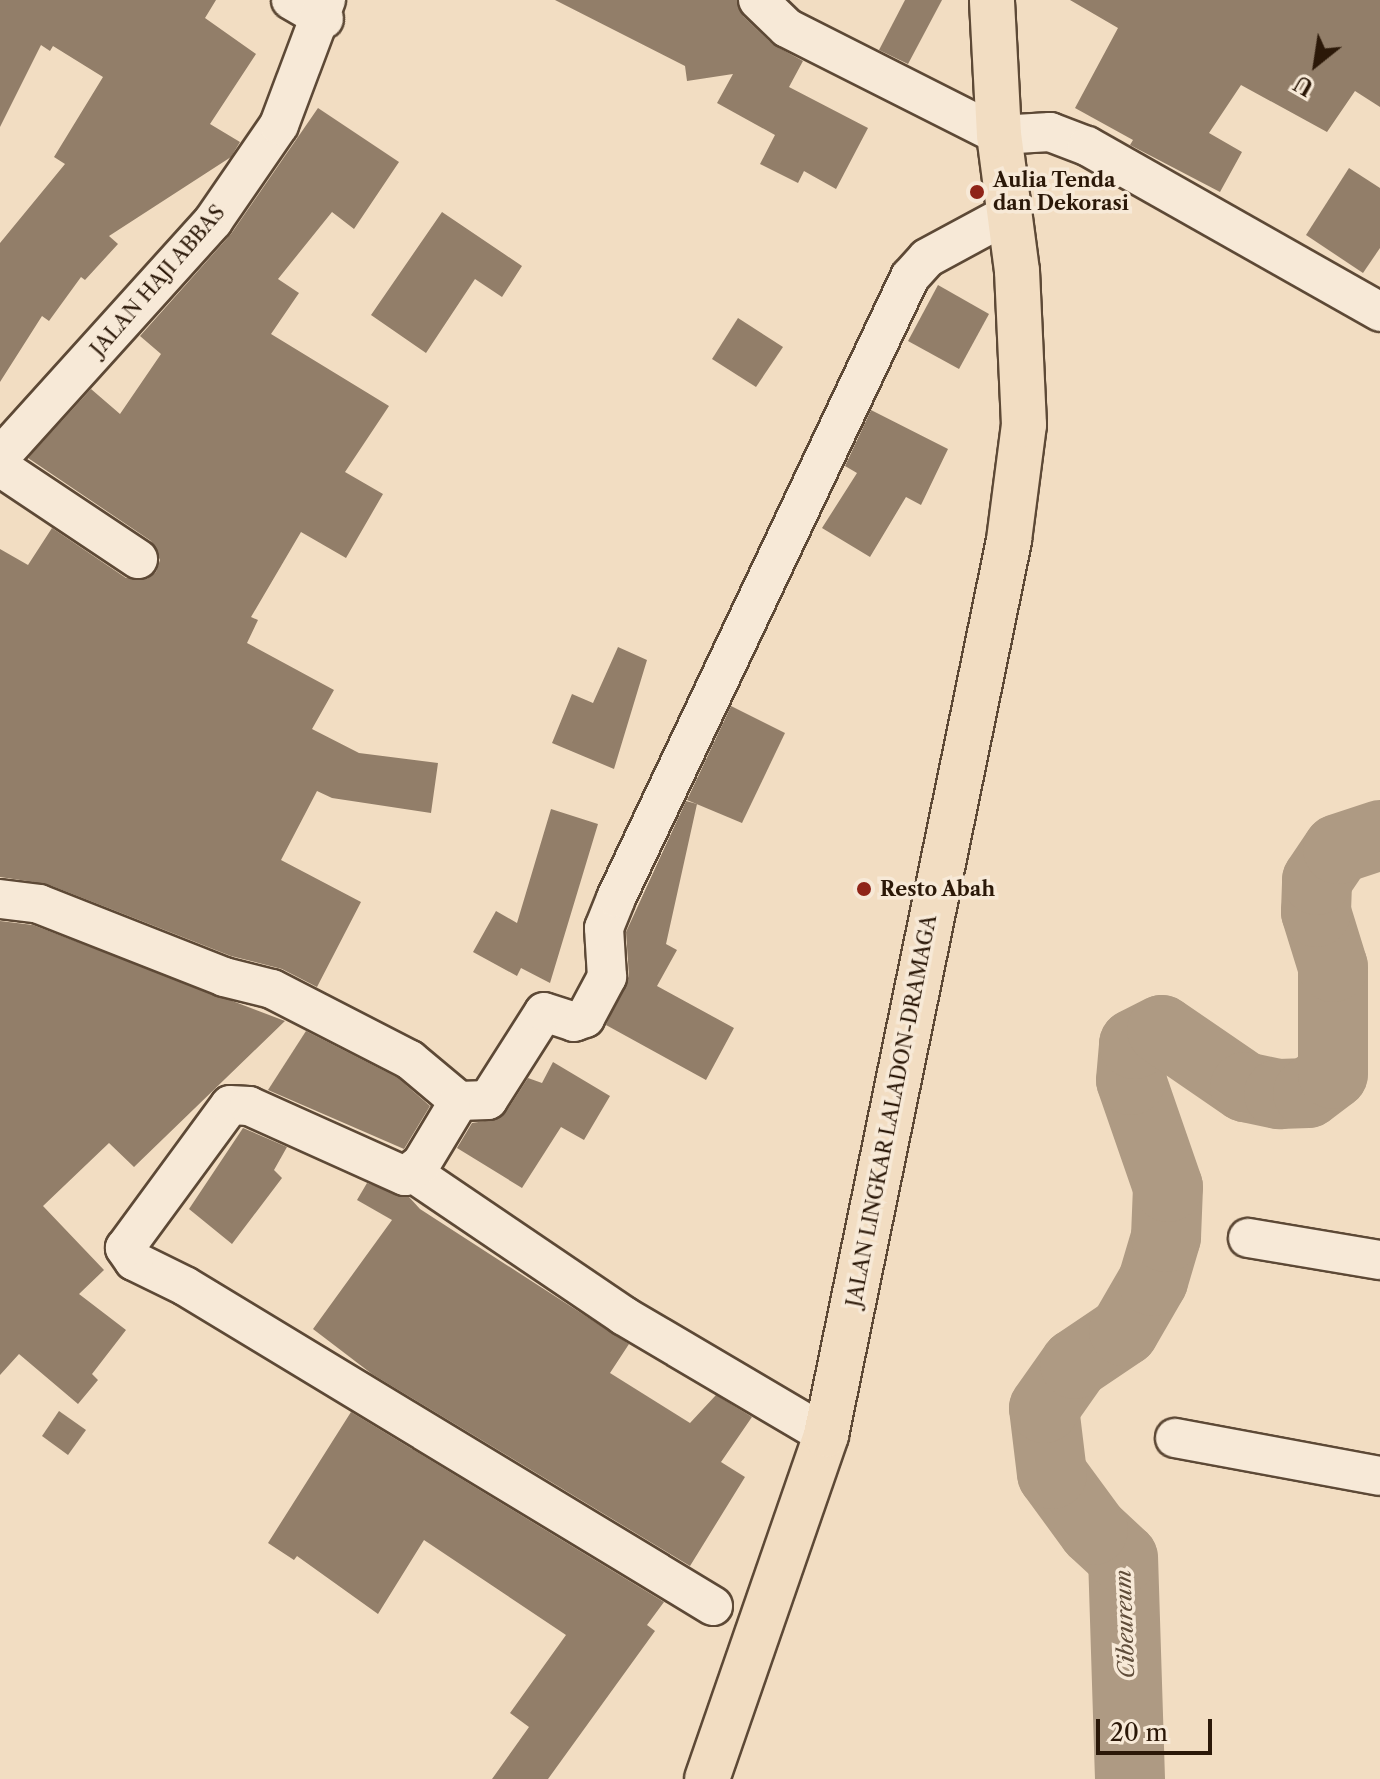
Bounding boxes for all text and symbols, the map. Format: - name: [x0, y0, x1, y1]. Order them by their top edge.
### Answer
- north arrow: [1276, 24, 1356, 104]
- text: U: [1289, 69, 1318, 101]
- place label: Aulia Tenda dan Dekorasi: [993, 168, 1129, 215]
- marker: Aulia Tenda dan Dekorasi: [968, 183, 986, 201]
- street label: JALAN HAJI ABBAS: [86, 200, 230, 362]
- place label: Resto Abah: [880, 877, 996, 901]
- marker: Resto Abah: [855, 880, 873, 898]
- street label: JALAN LINGKAR LALADON-DRAMAGA: [842, 913, 942, 1309]
- water label: Cibeureum: [1110, 1569, 1140, 1679]
- scale bar: [1100, 1703, 1216, 1753]
- text: 20 m: [1110, 1718, 1168, 1747]

